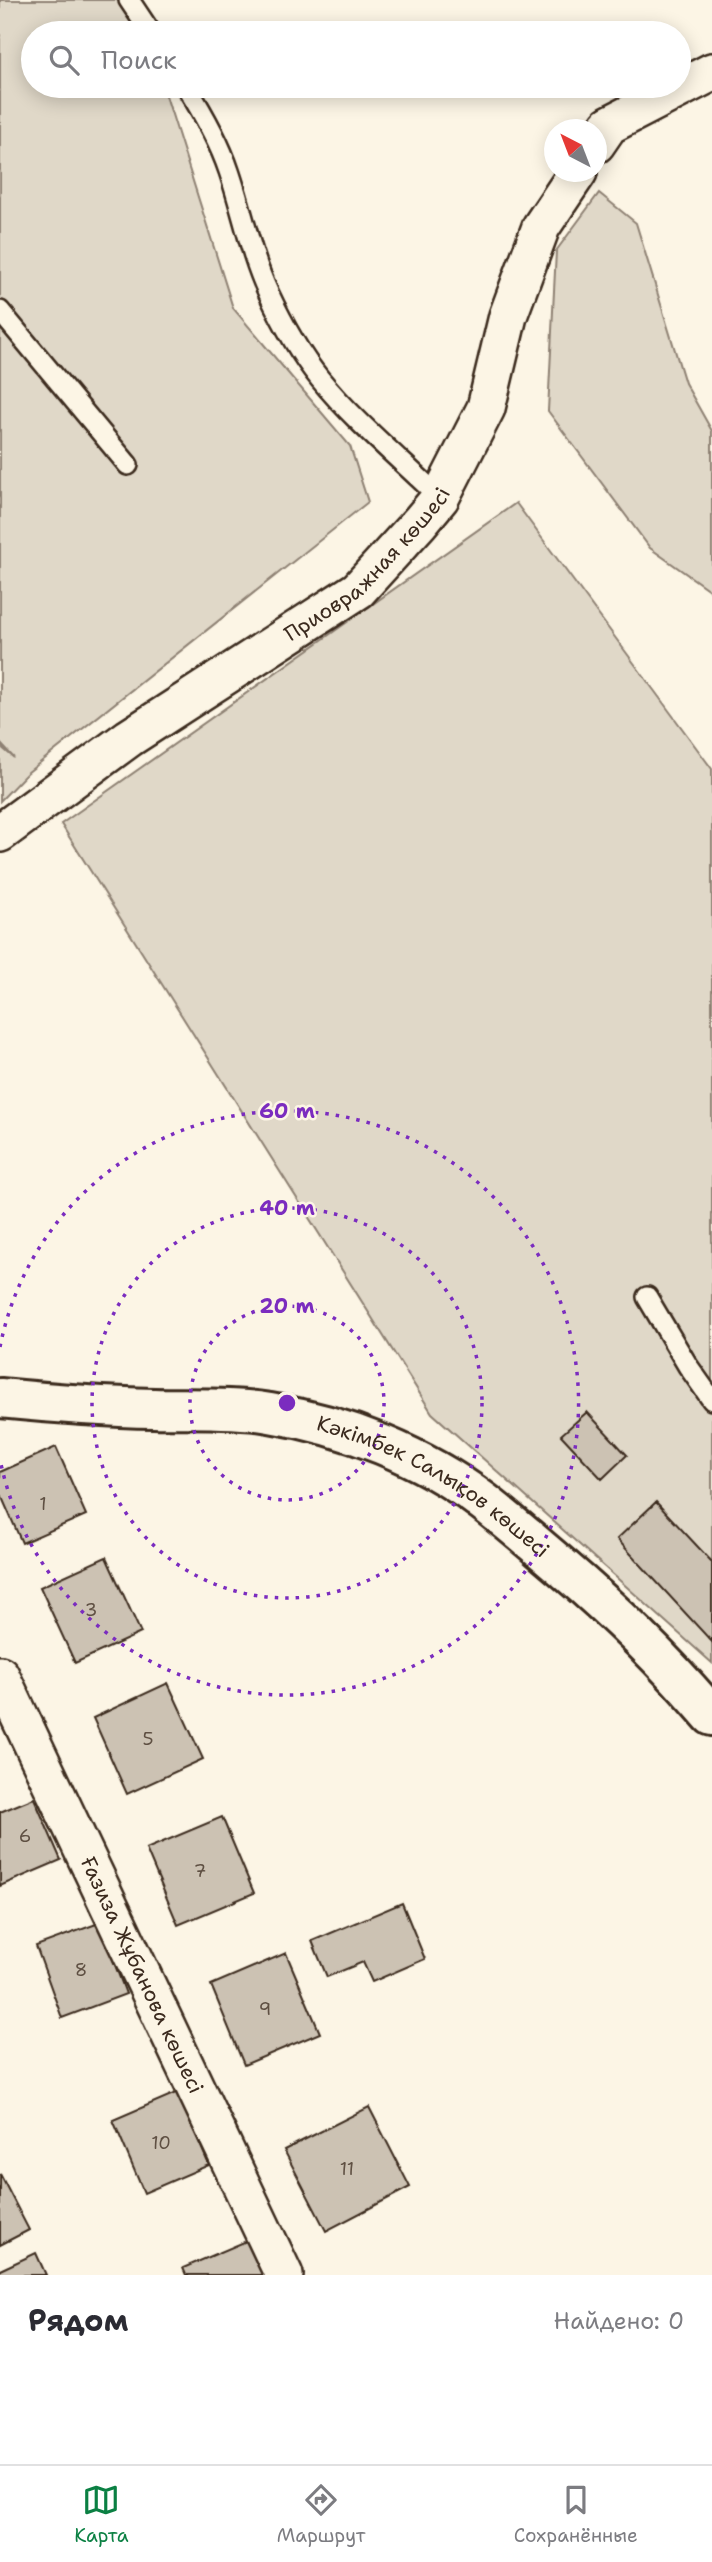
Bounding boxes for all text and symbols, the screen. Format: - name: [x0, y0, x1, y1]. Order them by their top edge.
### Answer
- search box: [21, 21, 691, 98]
- icon: search: [45, 41, 83, 79]
- text: Поиск: [101, 42, 177, 77]
- north arrow: [544, 119, 607, 182]
- street label: Приовражная көшесі: [279, 483, 457, 648]
- text: 60 m: [259, 1097, 315, 1125]
- text: 40 m: [259, 1194, 315, 1222]
- text: 20 m: [259, 1292, 315, 1320]
- centre of rings: [275, 1391, 299, 1415]
- street label: Кәкімбек Салықов көшесі: [314, 1409, 555, 1564]
- house number: 1: [39, 1492, 47, 1516]
- house number: 3: [85, 1598, 97, 1622]
- house number: 5: [142, 1727, 154, 1751]
- house number: 6: [19, 1824, 31, 1848]
- street label: Ғазиза Жұбанова көшесі: [74, 1852, 210, 2098]
- house number: 7: [194, 1859, 206, 1883]
- house number: 8: [75, 1958, 87, 1982]
- house number: 9: [259, 1997, 271, 2021]
- house number: 10: [151, 2131, 171, 2155]
- house number: 11: [340, 2157, 354, 2181]
- text: Рядом: [28, 2300, 128, 2341]
- text: Найдено: 0: [554, 2306, 684, 2336]
- tab: Карта: [74, 2481, 129, 2548]
- tab: Маршрут: [277, 2481, 365, 2548]
- tab: Сохранённые: [514, 2481, 638, 2548]

